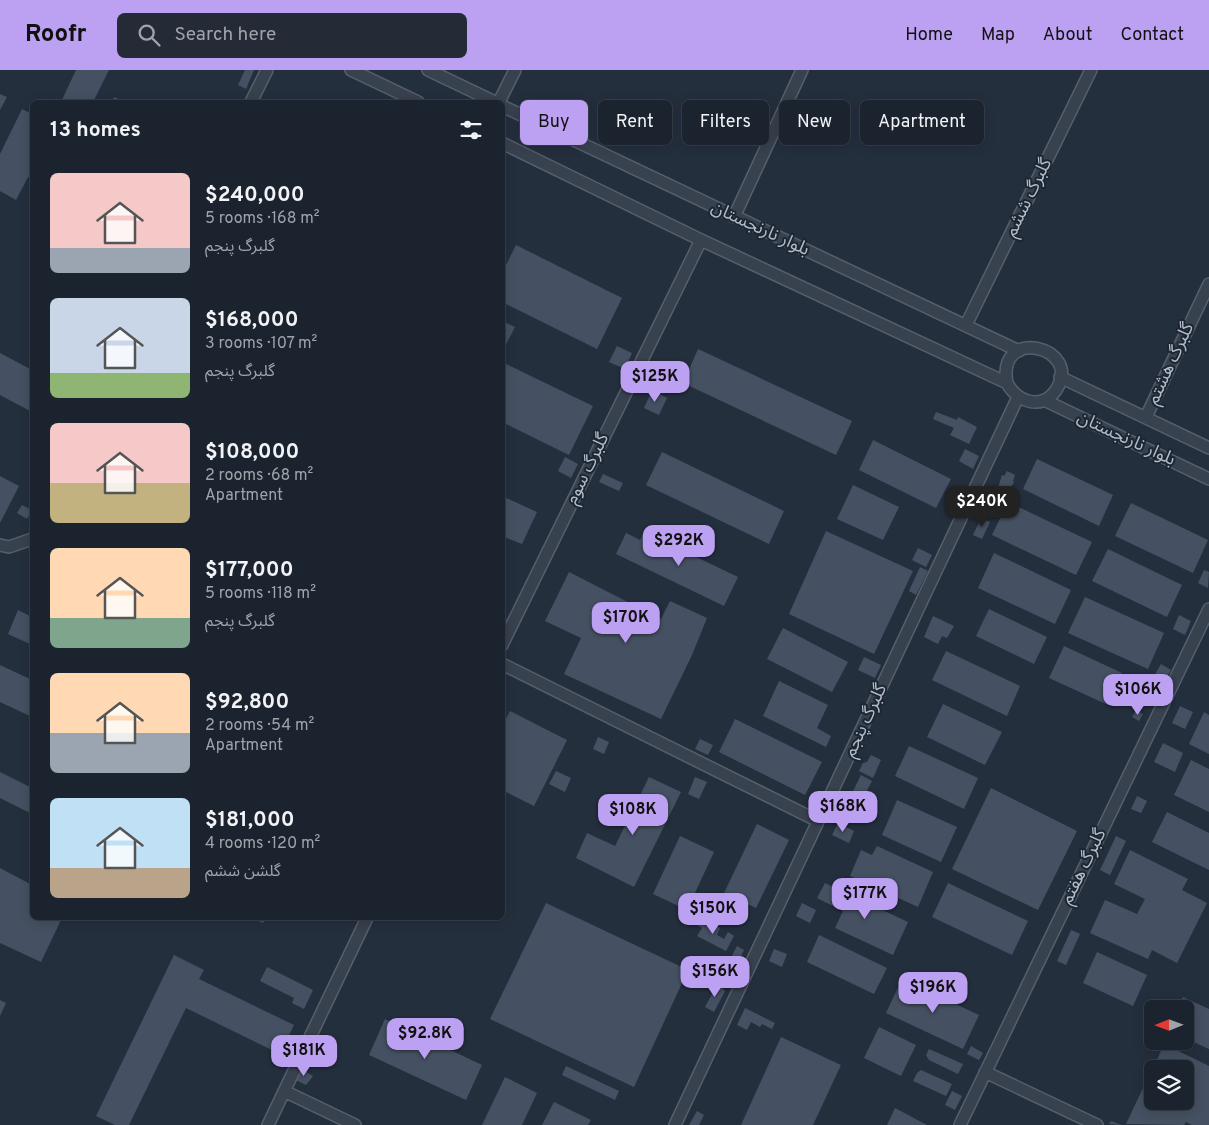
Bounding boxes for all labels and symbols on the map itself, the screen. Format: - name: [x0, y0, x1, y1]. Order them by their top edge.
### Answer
- street label: گلبرگ ششم: [1000, 154, 1058, 241]
- street label: بلوار نارنجستان: [707, 196, 813, 262]
- street label: گلبرگ هشتم: [1142, 319, 1200, 409]
- pin: $125K: [620, 360, 690, 403]
- street label: بلوار نارنجستان: [1073, 406, 1179, 472]
- street label: گلبرگ سوم: [561, 429, 616, 509]
- pin: $240K: [947, 486, 1017, 528]
- pin: $292K: [644, 524, 714, 567]
- pin: $170K: [591, 602, 661, 644]
- pin: $106K: [1103, 674, 1173, 716]
- street label: گلبرگ پنجم: [839, 680, 893, 761]
- pin: $168K: [808, 790, 878, 833]
- pin: $108K: [598, 794, 668, 836]
- street label: گلبرگ هفتم: [1056, 825, 1112, 909]
- pin: $177K: [830, 878, 900, 920]
- pin: $150K: [678, 892, 748, 935]
- pin: $156K: [680, 956, 750, 998]
- pin: $196K: [898, 972, 968, 1014]
- north arrow: [1144, 1000, 1194, 1050]
- pin: $92.8K: [384, 1018, 466, 1060]
- pin: $181K: [269, 1034, 339, 1077]

